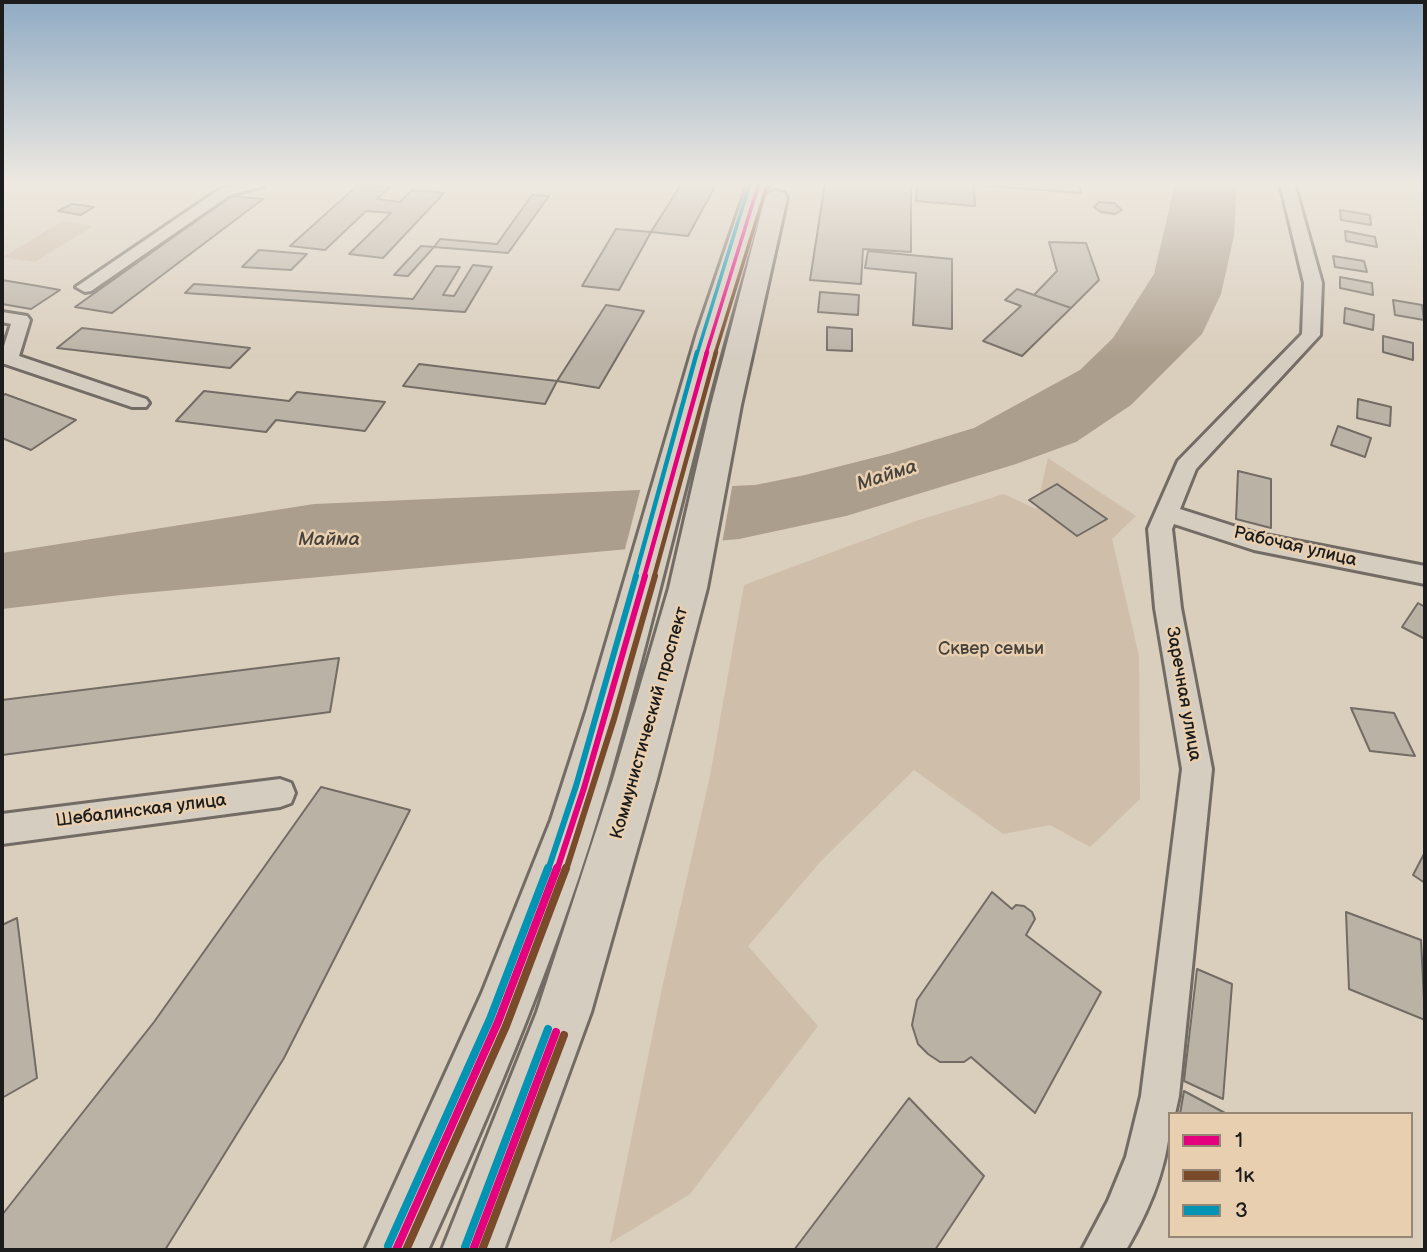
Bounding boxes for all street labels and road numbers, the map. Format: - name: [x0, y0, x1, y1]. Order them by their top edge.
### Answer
- street label: Рабочая улица: [1231, 522, 1359, 572]
- street label: Коммунистический проспект: [606, 604, 694, 842]
- street label: Заречная улица: [1161, 625, 1205, 763]
- street label: Шебалинская улица: [54, 790, 228, 832]

